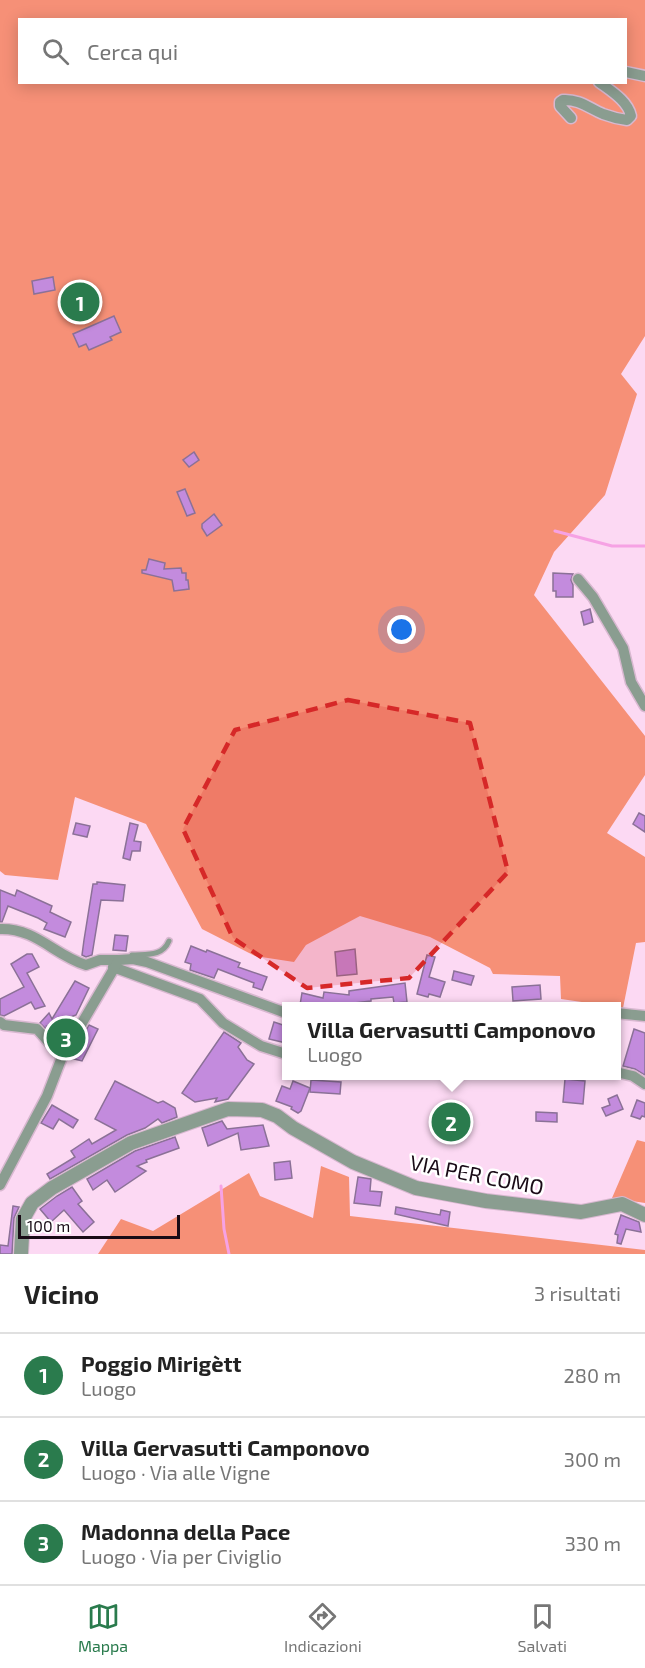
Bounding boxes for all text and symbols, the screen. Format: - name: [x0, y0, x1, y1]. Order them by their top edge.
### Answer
- search box: [18, 18, 627, 84]
- icon: search: [39, 35, 72, 68]
- text: Cerca qui: [87, 38, 178, 64]
- pin: 1: [60, 280, 100, 324]
- your location: [387, 615, 416, 644]
- popup: [282, 1002, 621, 1080]
- pin: 3: [46, 1016, 86, 1060]
- text: Villa Gervasutti Camponovo: [307, 1016, 596, 1042]
- text: Luogo: [307, 1042, 363, 1066]
- pin: 2: [432, 1100, 470, 1144]
- street label: VIA PER COMO: [408, 1149, 546, 1199]
- scale bar: [18, 1212, 180, 1240]
- text: 100 m: [27, 1216, 70, 1235]
- text: Vicino: [24, 1278, 99, 1309]
- text: 3 risultati: [534, 1281, 621, 1305]
- text: Poggio Mirigètt: [81, 1350, 242, 1376]
- text: 1: [39, 1363, 48, 1387]
- text: 280 m: [564, 1363, 621, 1387]
- text: Luogo: [81, 1376, 136, 1400]
- text: Villa Gervasutti Camponovo: [81, 1434, 370, 1460]
- text: 2: [38, 1447, 49, 1471]
- text: 300 m: [564, 1447, 621, 1471]
- text: Luogo · Via alle Vigne: [81, 1460, 270, 1484]
- text: Madonna della Pace: [81, 1518, 290, 1544]
- text: 3: [38, 1531, 49, 1555]
- text: 330 m: [565, 1531, 621, 1555]
- text: Luogo · Via per Civiglio: [81, 1544, 282, 1568]
- tab: Mappa: [78, 1600, 128, 1655]
- tab: Indicazioni: [284, 1600, 362, 1655]
- tab: Salvati: [518, 1600, 567, 1655]

